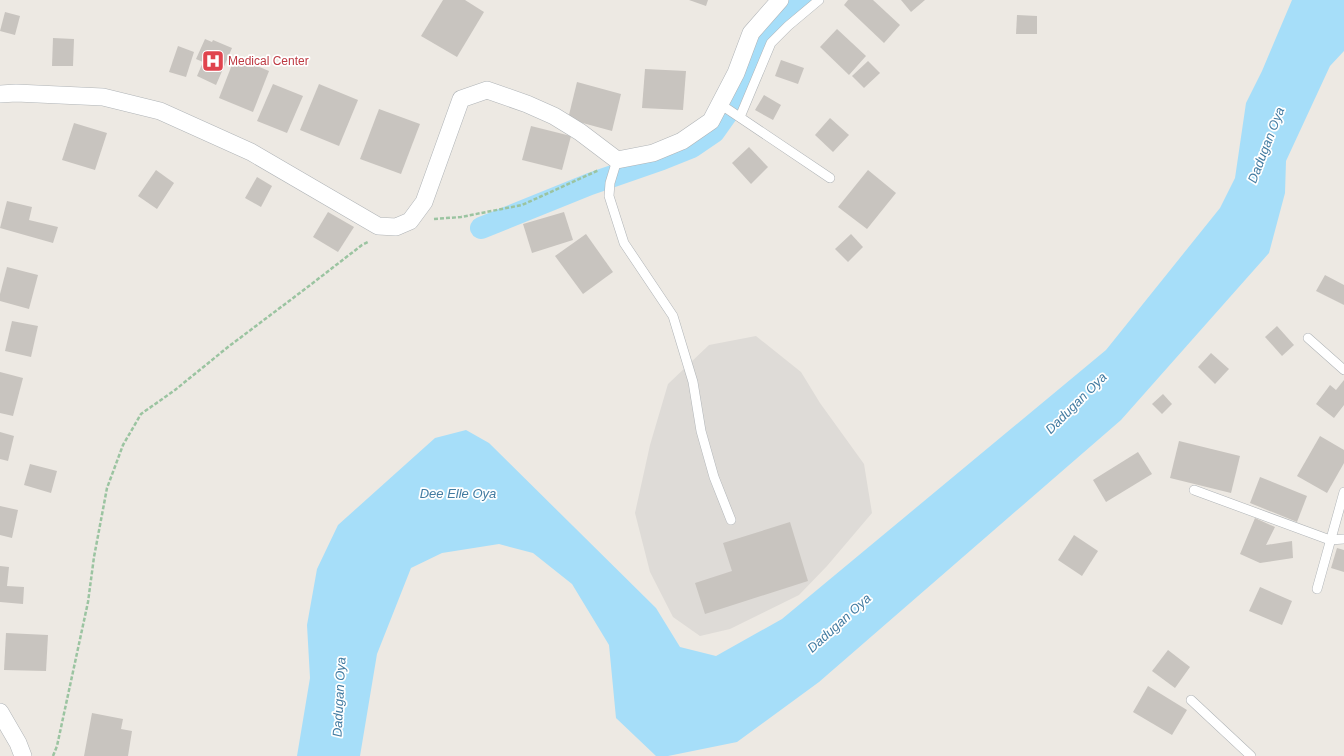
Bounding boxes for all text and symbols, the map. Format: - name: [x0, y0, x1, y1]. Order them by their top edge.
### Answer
- hospital icon: Medical Center: [200, 48, 226, 74]
- place label: Medical Center: [228, 54, 309, 68]
- water label: Dadugan Oya: [1245, 105, 1287, 185]
- water label: Dadugan Oya: [1042, 369, 1110, 437]
- water label: Dee Elle Oya: [420, 486, 496, 501]
- water label: Dadugan Oya: [804, 591, 874, 655]
- water label: Dadugan Oya: [329, 657, 349, 737]

